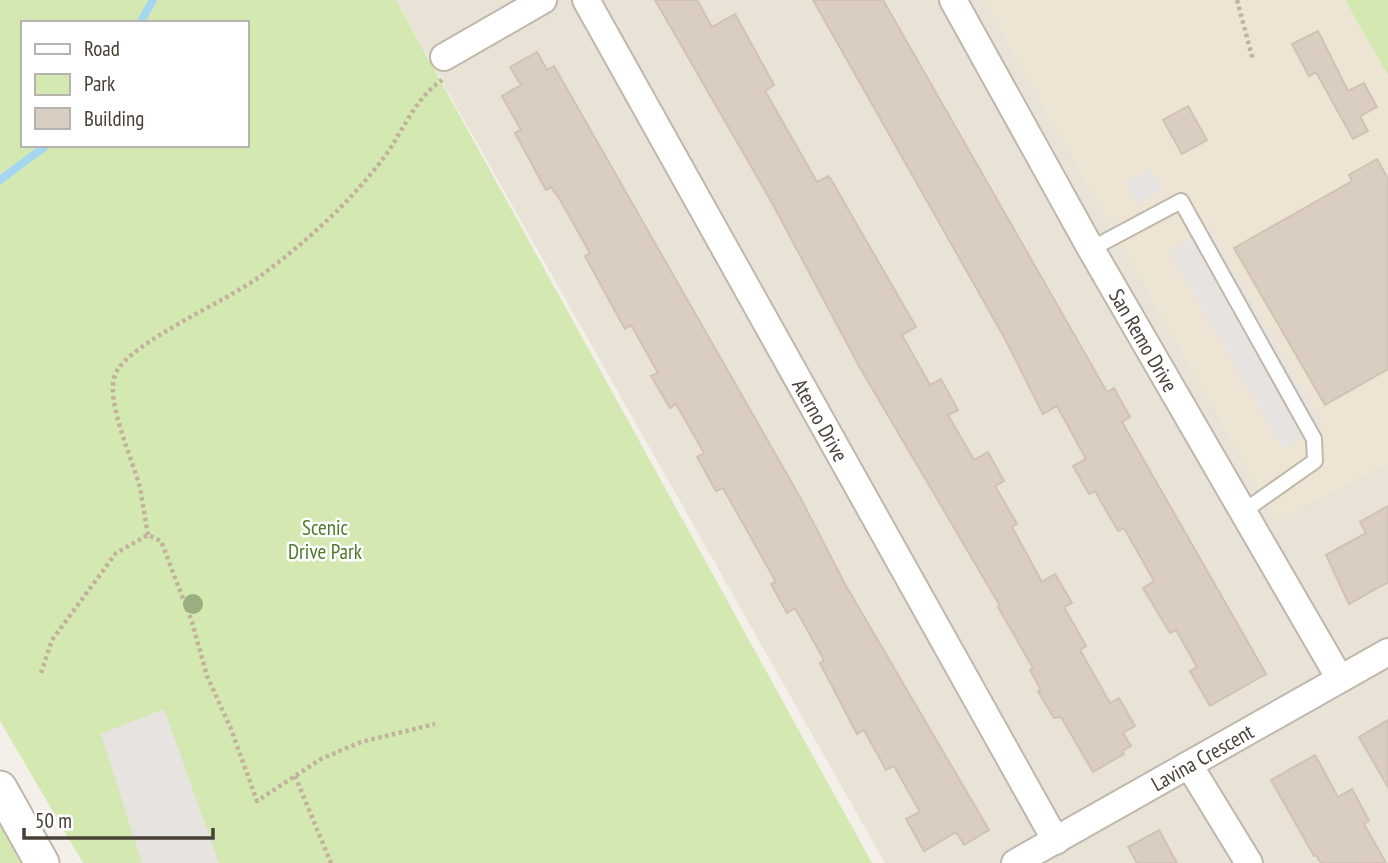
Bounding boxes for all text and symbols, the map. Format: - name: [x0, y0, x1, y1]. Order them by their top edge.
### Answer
- legend: [21, 21, 248, 147]
- text: Road: [84, 35, 120, 62]
- text: Park: [84, 70, 115, 97]
- text: Building: [84, 105, 144, 132]
- street label: San Remo Drive: [1103, 284, 1184, 396]
- street label: Aterno Drive: [787, 374, 855, 466]
- park label: Scenic Drive Park: [288, 514, 362, 565]
- street label: Lavina Crescent: [1146, 717, 1258, 797]
- scale bar: [24, 796, 214, 840]
- text: 50 m: [35, 807, 72, 834]

